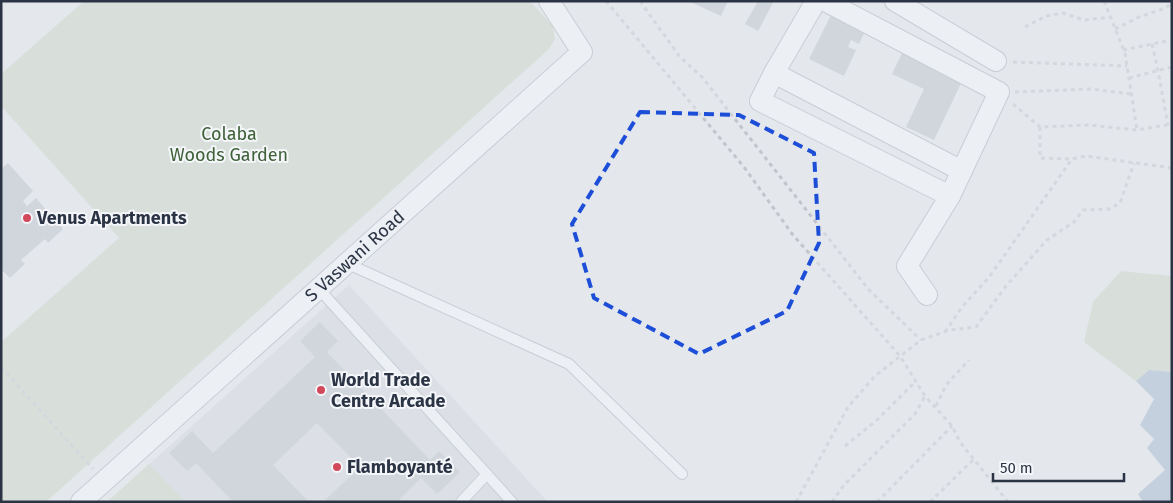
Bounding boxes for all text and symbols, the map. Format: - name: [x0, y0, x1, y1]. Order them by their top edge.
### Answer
- park label: Colaba Woods Garden: [170, 123, 288, 166]
- street label: S Vaswani Road: [300, 206, 409, 306]
- place label: Venus Apartments: [36, 207, 187, 229]
- marker: Venus Apartments: [21, 212, 33, 224]
- place label: World Trade Centre Arcade: [331, 369, 446, 412]
- marker: World Trade Centre Arcade: [315, 384, 327, 396]
- scale bar: [993, 450, 1124, 482]
- place label: Flamboyanté: [347, 456, 453, 478]
- text: 50 m: [1000, 459, 1033, 477]
- marker: Flamboyanté: [331, 461, 343, 473]

